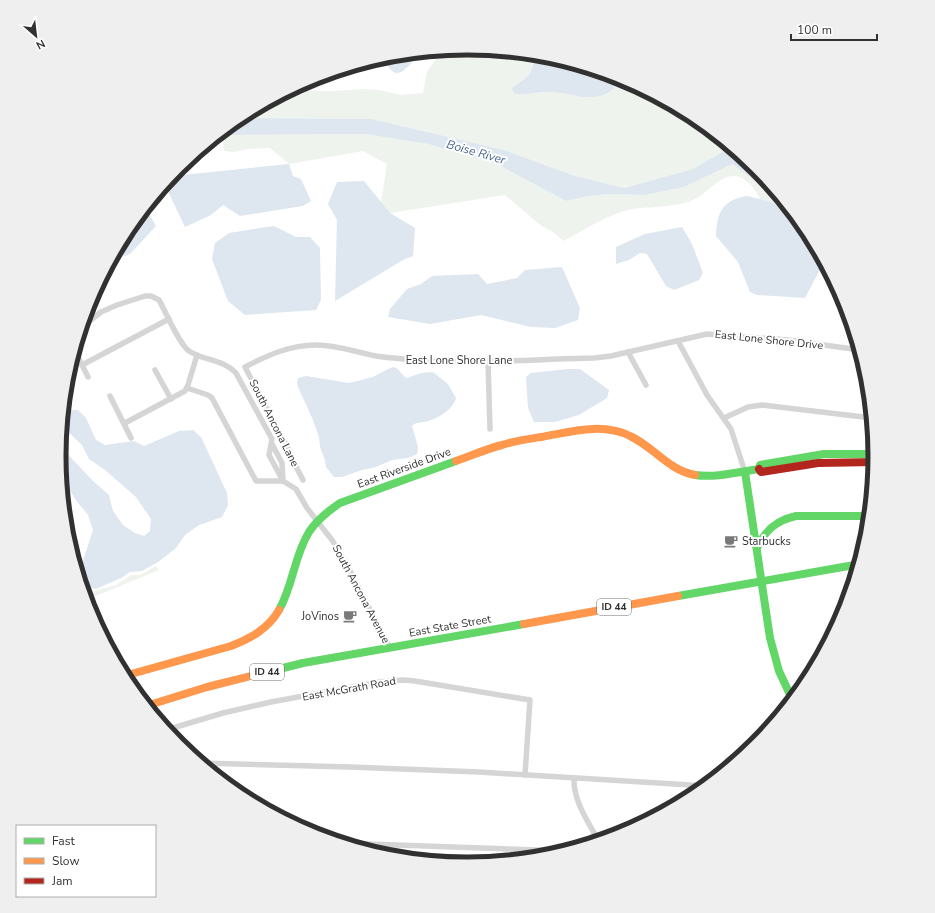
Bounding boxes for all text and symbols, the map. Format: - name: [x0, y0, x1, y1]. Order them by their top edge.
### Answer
- north arrow: [16, 16, 56, 56]
- scale bar: [791, 16, 877, 42]
- text: 100 m: [797, 22, 832, 38]
- text: N: [33, 36, 48, 53]
- water label: Boise River: [445, 136, 508, 168]
- street label: East Lone Shore Drive: [714, 327, 824, 353]
- street label: East Lone Shore Lane: [406, 353, 512, 368]
- street label: South Ancona Lane: [245, 377, 303, 469]
- street label: East Riverside Drive: [355, 444, 453, 492]
- cafe icon: Starbucks: [723, 533, 739, 549]
- place label: Starbucks: [742, 534, 791, 549]
- street label: South Ancona Avenue: [329, 542, 393, 646]
- road number: ID 44: [597, 599, 631, 615]
- cafe icon: JoVinos: [342, 608, 358, 624]
- place label: JoVinos: [301, 609, 339, 624]
- street label: East State Street: [408, 611, 492, 641]
- road number: ID 44: [250, 664, 284, 680]
- street label: East McGrath Road: [301, 673, 397, 705]
- legend: [16, 825, 156, 897]
- text: Fast: [52, 833, 75, 849]
- text: Slow: [52, 853, 80, 869]
- text: Jam: [51, 873, 73, 889]

